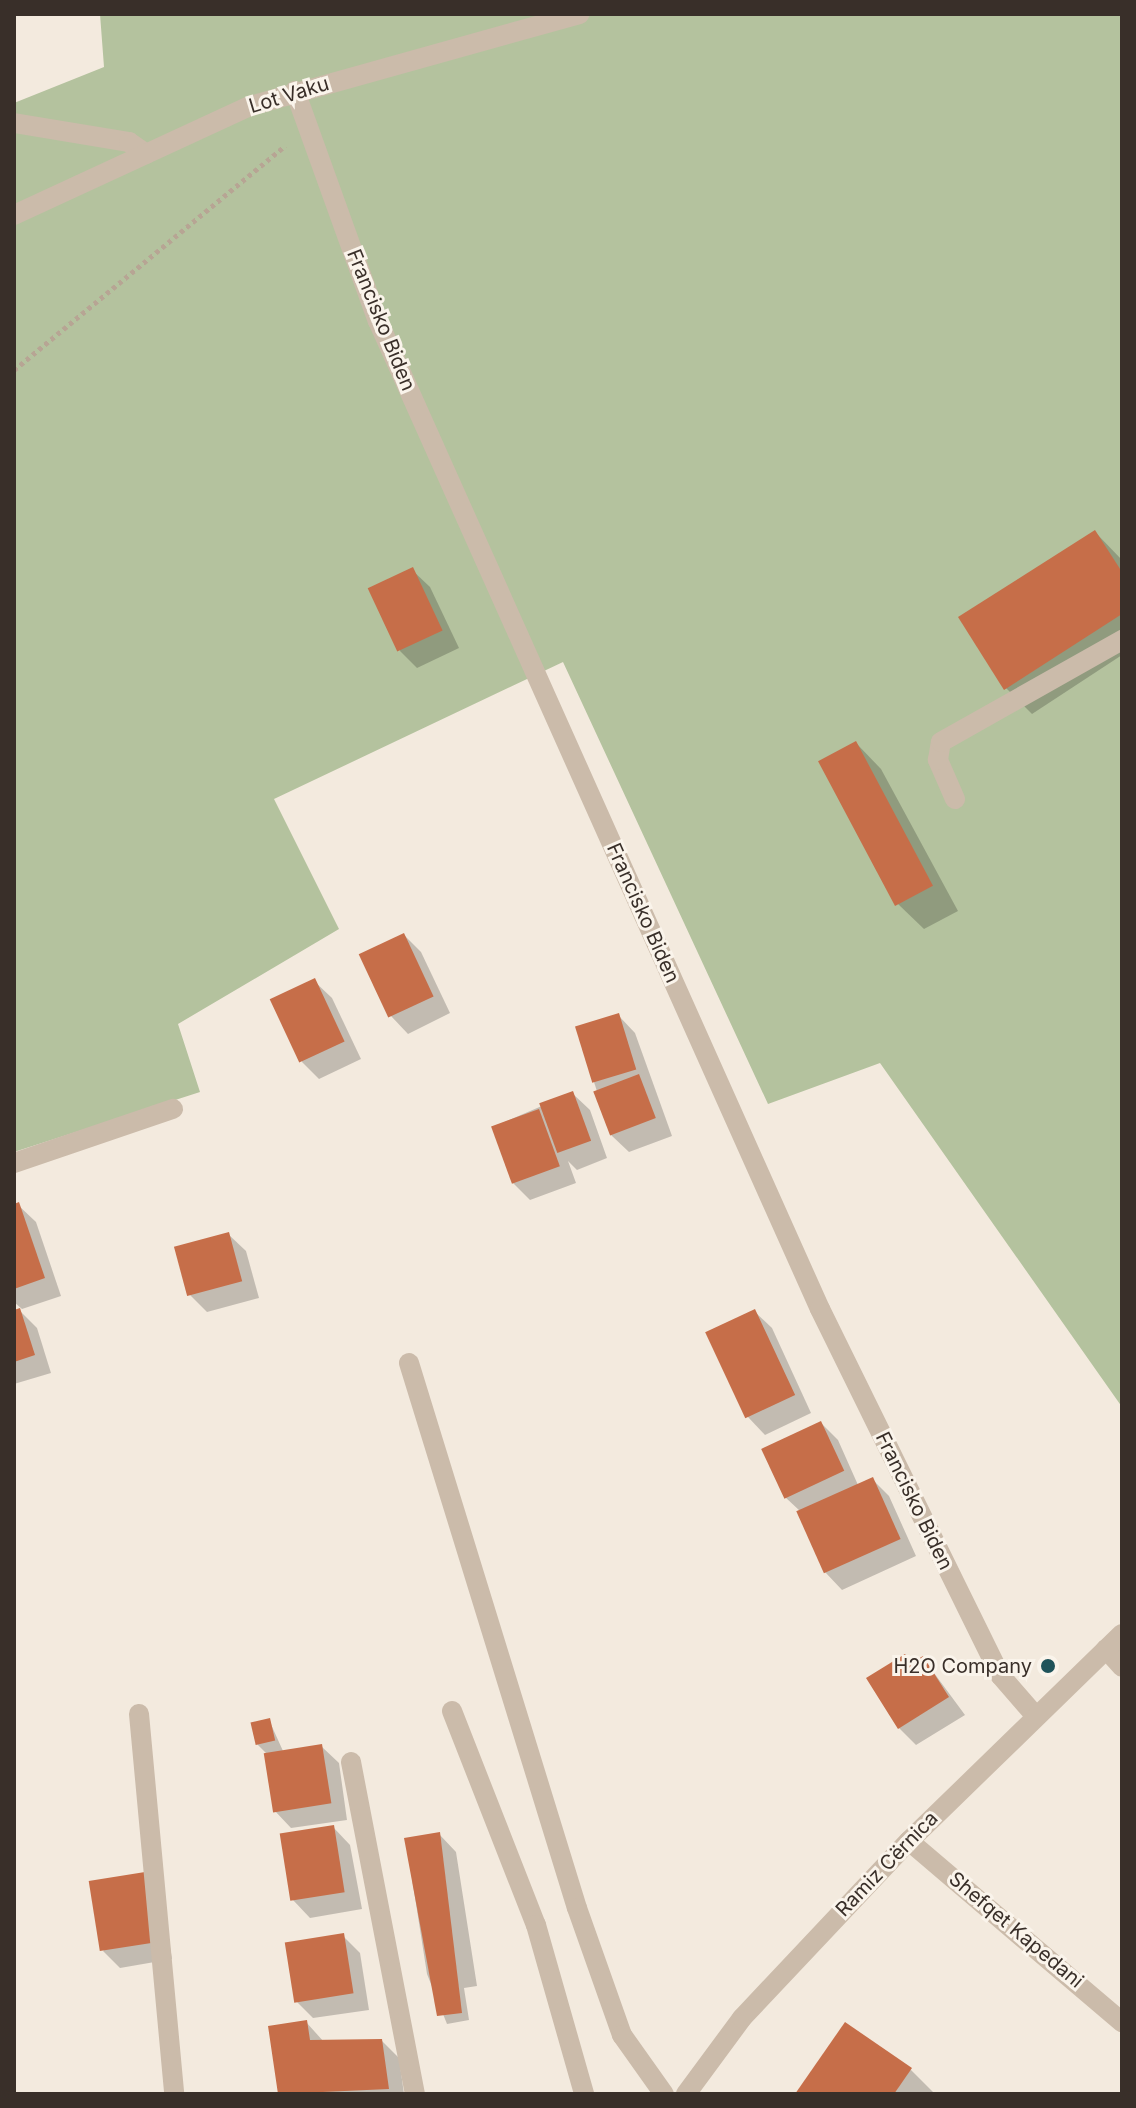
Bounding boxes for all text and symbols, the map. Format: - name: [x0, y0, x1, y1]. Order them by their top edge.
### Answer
- street label: Lot Vaku: [246, 71, 332, 119]
- street label: Francisko Biden: [342, 246, 420, 394]
- street label: Francisko Biden: [601, 839, 685, 987]
- street label: Francisko Biden: [870, 1428, 958, 1574]
- place label: H2O Company: [893, 1654, 1032, 1678]
- marker: H2O Company: [1039, 1657, 1057, 1675]
- street label: Ramiz Cërnica: [831, 1807, 943, 1921]
- street label: Shefqet Kapedani: [944, 1867, 1088, 1993]

